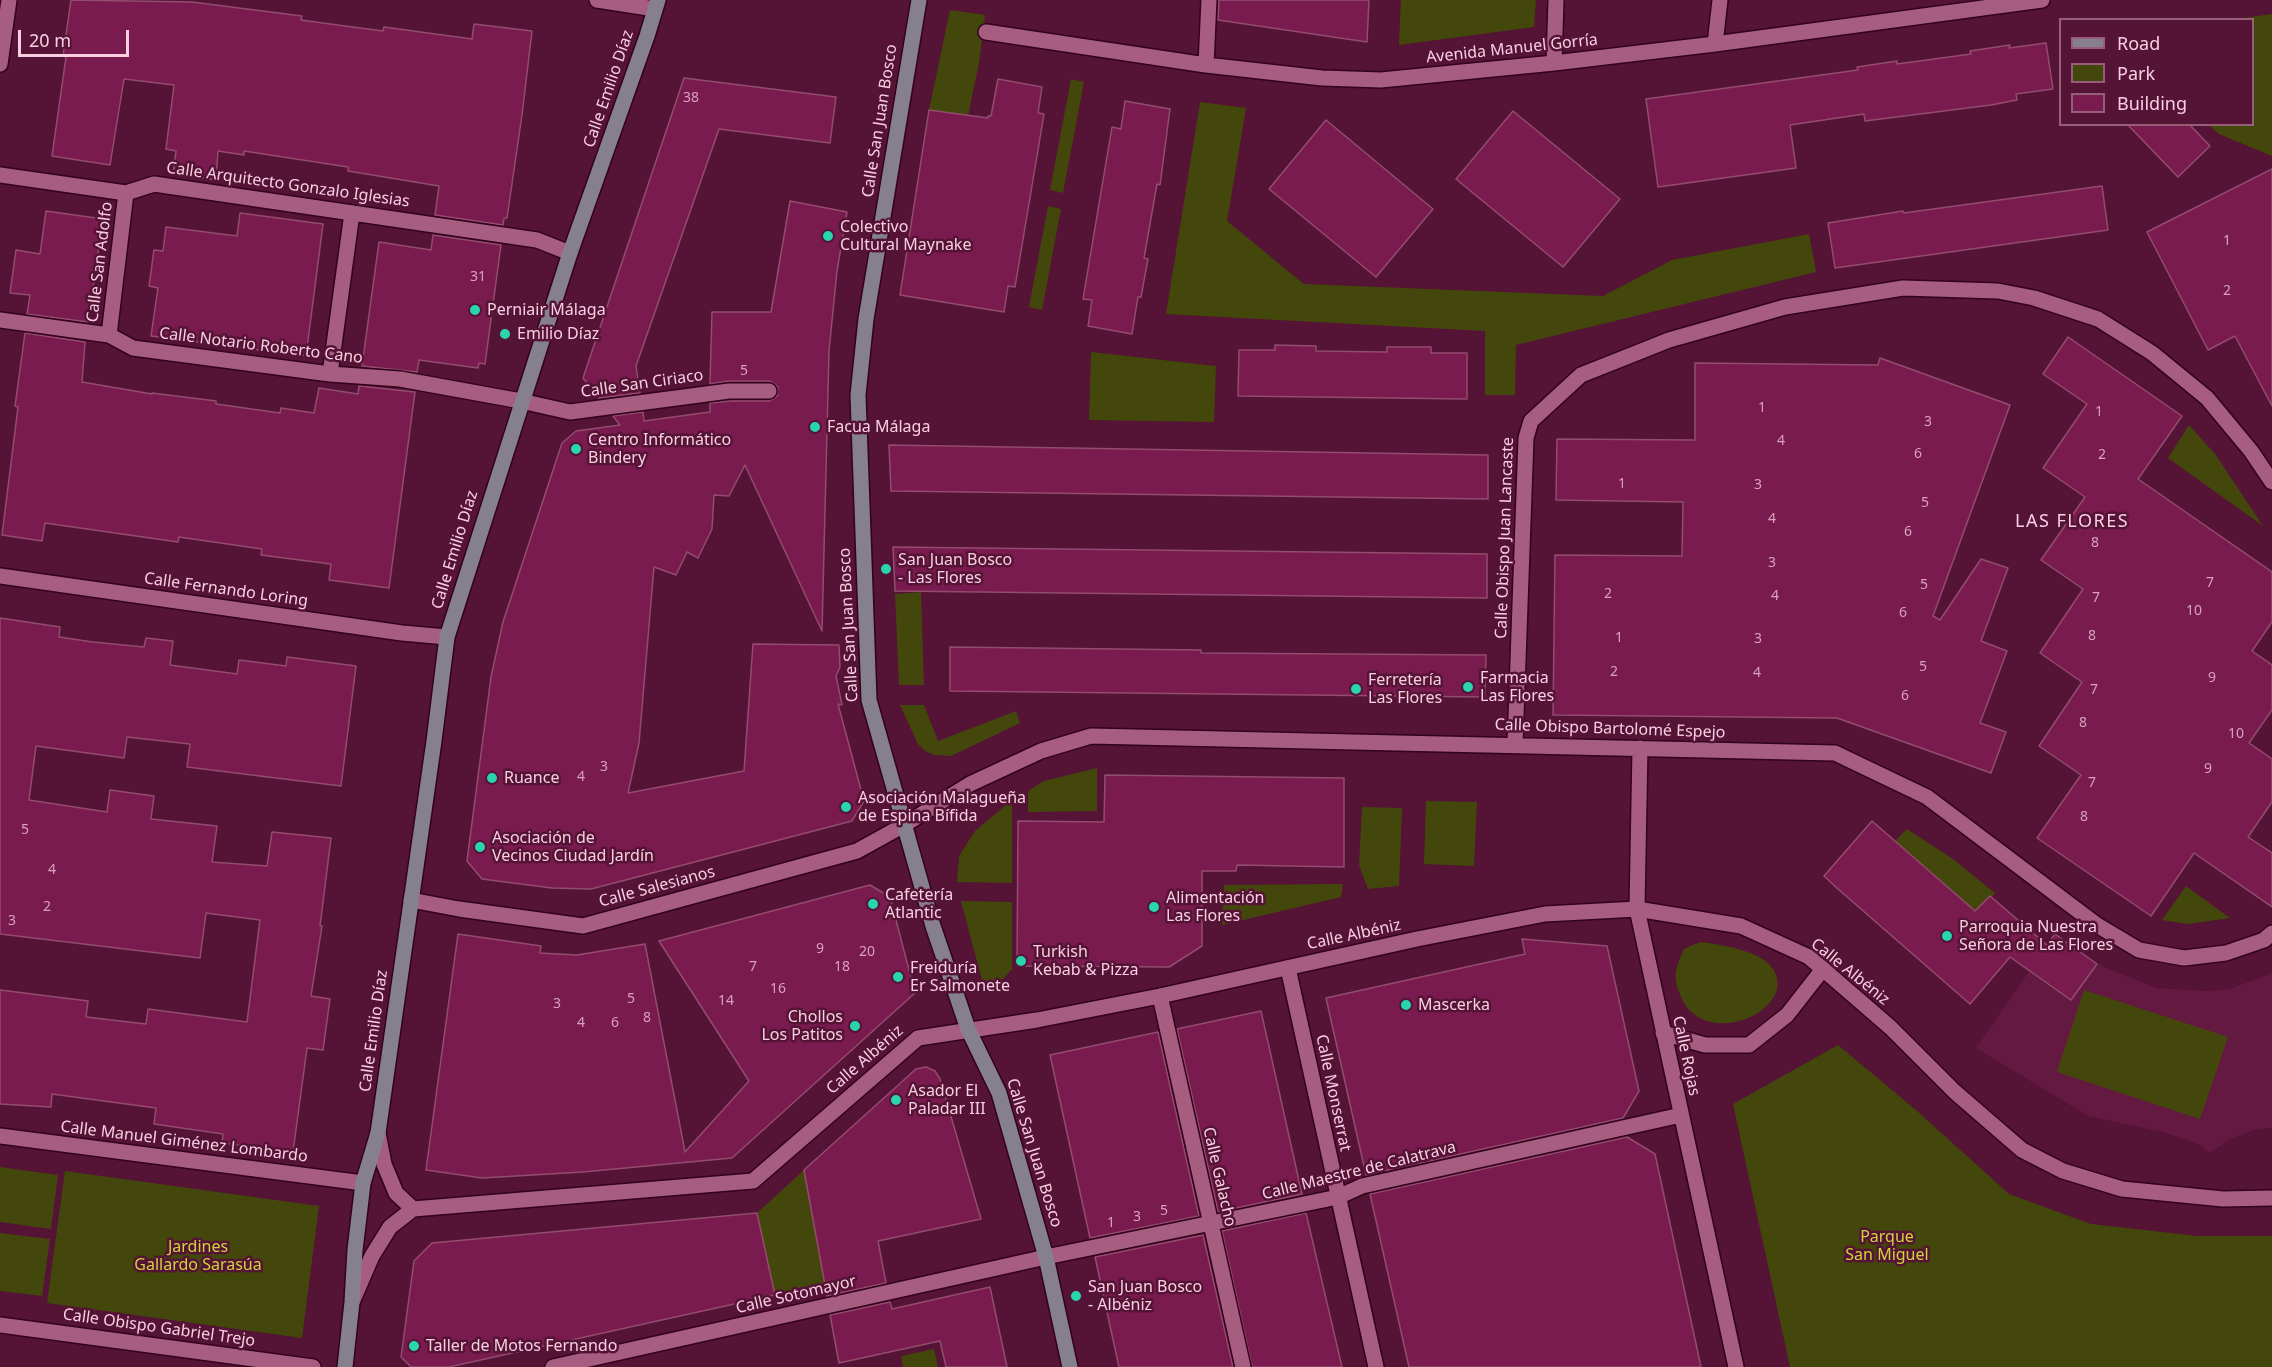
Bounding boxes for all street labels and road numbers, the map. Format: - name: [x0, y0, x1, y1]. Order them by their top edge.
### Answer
- street label: Calle Emilio Díaz: [580, 28, 638, 150]
- street label: Avenida Manuel Gorría: [1425, 30, 1599, 68]
- street label: Calle San Juan Bosco: [858, 43, 902, 199]
- street label: Calle Arquitecto Gonzalo Iglesias: [165, 158, 411, 212]
- street label: Calle San Adolfo: [83, 201, 117, 323]
- street label: Calle Notario Roberto Cano: [158, 324, 364, 368]
- street label: Calle San Ciriaco: [579, 366, 705, 402]
- street label: Calle Obispo Juan Lancaste: [1492, 437, 1518, 639]
- street label: Calle Emilio Díaz: [428, 488, 482, 612]
- street label: Calle San Juan Bosco: [835, 547, 863, 703]
- street label: Calle Fernando Loring: [143, 569, 309, 611]
- street label: Calle Obispo Bartolomé Espejo: [1494, 715, 1726, 743]
- street label: Calle Salesianos: [597, 862, 717, 912]
- street label: Calle Albéniz: [1305, 916, 1403, 954]
- street label: Calle Albéniz: [1807, 935, 1893, 1009]
- street label: Calle Emilio Díaz: [356, 969, 392, 1093]
- street label: Calle Rojas: [1668, 1014, 1704, 1098]
- street label: Calle Albéniz: [823, 1022, 907, 1098]
- street label: Calle Monserrat: [1311, 1033, 1355, 1153]
- street label: Calle San Juan Bosco: [1002, 1076, 1066, 1230]
- street label: Calle Manuel Giménez Lombardo: [59, 1117, 309, 1167]
- street label: Calle Galacho: [1198, 1125, 1240, 1229]
- street label: Calle Maestre de Calatrava: [1260, 1138, 1458, 1204]
- street label: Calle Sotomayor: [734, 1272, 858, 1318]
- street label: Calle Obispo Gabriel Trejo: [62, 1305, 256, 1351]

